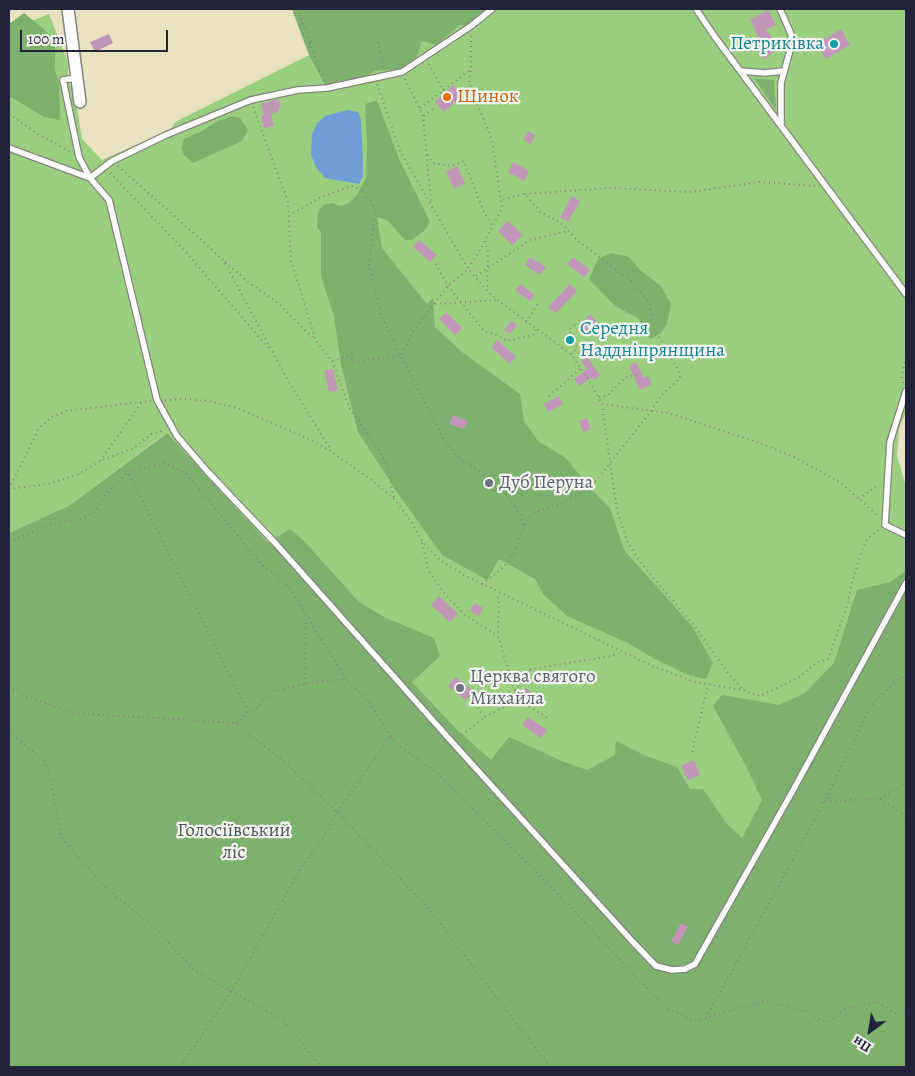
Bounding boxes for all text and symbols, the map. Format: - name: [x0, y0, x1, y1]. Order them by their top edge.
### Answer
- scale bar: [22, 20, 170, 52]
- text: 100 m: [28, 29, 65, 49]
- place label: Петриківка: [730, 33, 824, 55]
- marker: Петриківка: [828, 38, 840, 50]
- place label: Шинок: [457, 86, 519, 108]
- marker: Шинок: [441, 91, 453, 103]
- place label: Середня Наддніпрянщина: [580, 318, 725, 362]
- marker: Середня Наддніпрянщина: [564, 334, 576, 346]
- place label: Дуб Перуна: [499, 472, 593, 494]
- marker: Дуб Перуна: [483, 477, 495, 489]
- place label: Церква святого Михайла: [470, 666, 596, 710]
- marker: Церква святого Михайла: [454, 682, 466, 694]
- park label: Голосіївський ліс: [177, 820, 291, 864]
- north arrow: [845, 1006, 895, 1056]
- text: Пн: [849, 1031, 875, 1057]

